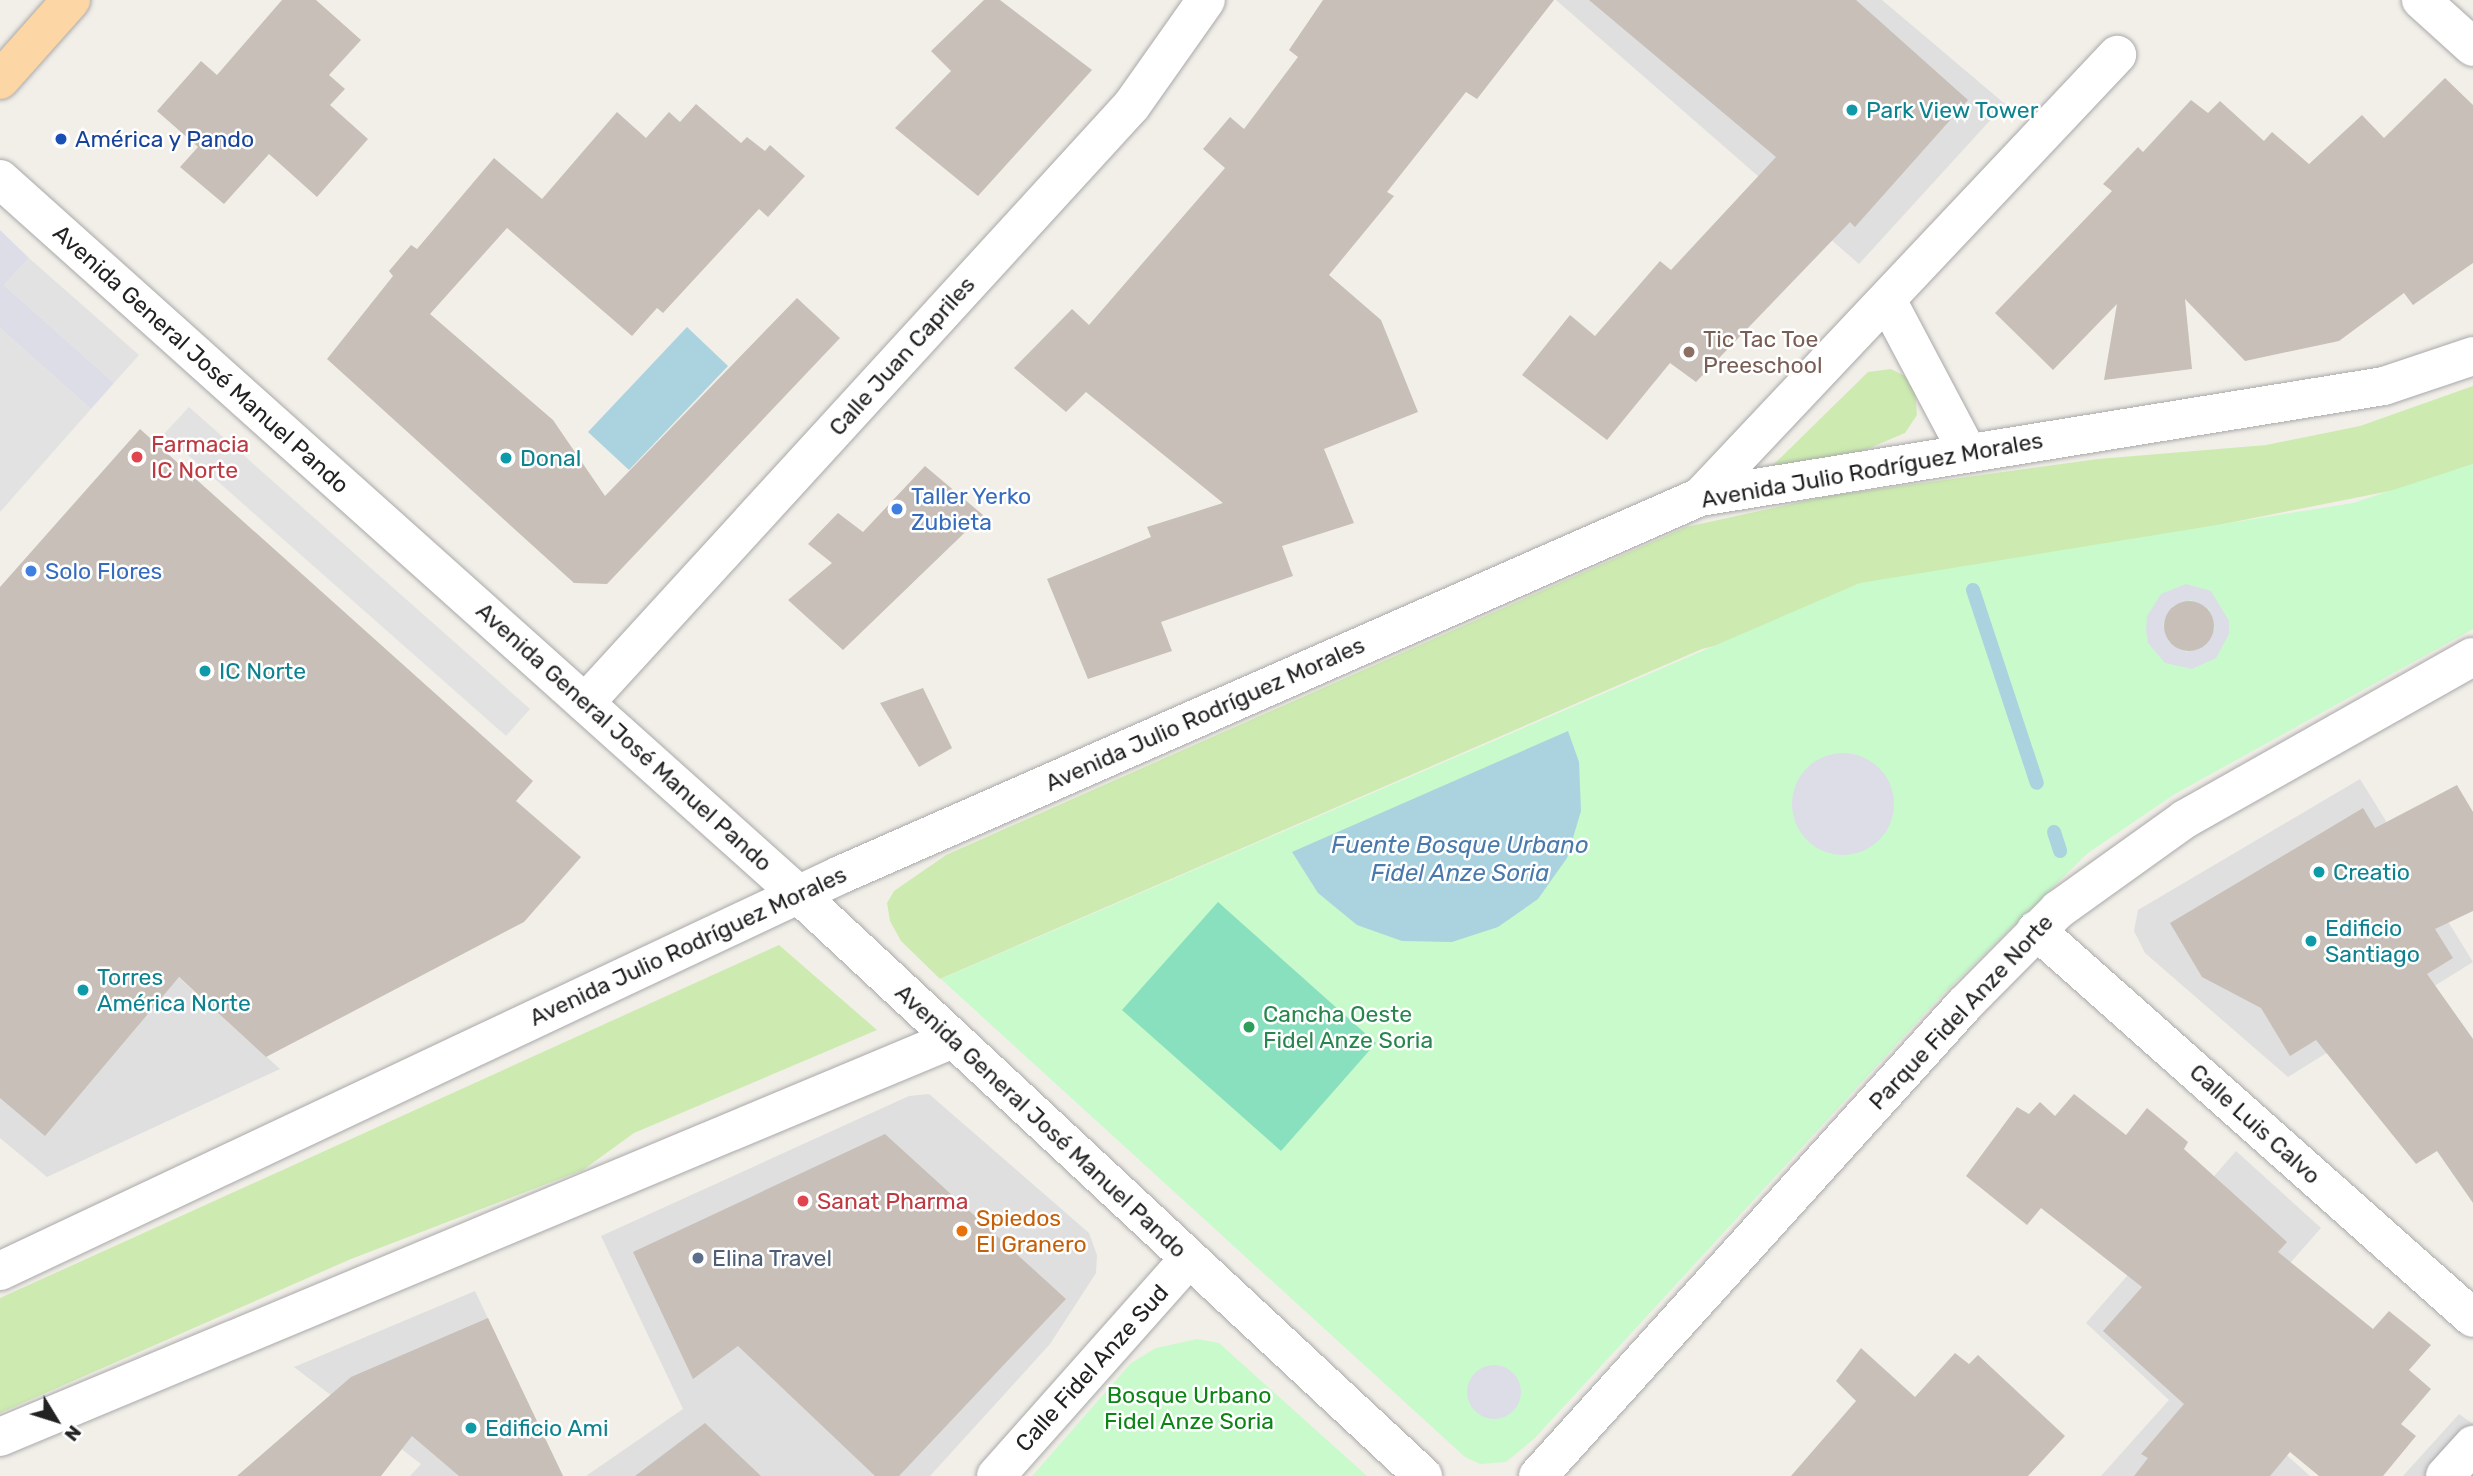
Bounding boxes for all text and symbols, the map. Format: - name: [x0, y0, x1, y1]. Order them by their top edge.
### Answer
- place label: Park View Tower: [1866, 96, 2040, 124]
- marker: Park View Tower: [1844, 102, 1860, 118]
- place label: América y Pando: [75, 125, 255, 153]
- marker: América y Pando: [53, 131, 69, 147]
- street label: Avenida General José Manuel Pando: [48, 219, 354, 499]
- street label: Calle Juan Capriles: [823, 271, 981, 441]
- place label: Tic Tac Toe Preeschool: [1703, 325, 1822, 379]
- marker: Tic Tac Toe Preeschool: [1681, 344, 1697, 360]
- street label: Avenida Julio Rodríguez Morales: [1699, 426, 2045, 514]
- place label: Farmacia IC Norte: [151, 430, 249, 484]
- place label: Donal: [520, 444, 581, 472]
- marker: Farmacia IC Norte: [129, 449, 145, 465]
- marker: Donal: [498, 450, 514, 466]
- place label: Taller Yerko Zubieta: [911, 482, 1032, 536]
- marker: Taller Yerko Zubieta: [889, 501, 905, 517]
- place label: Solo Flores: [45, 557, 162, 585]
- marker: Solo Flores: [23, 563, 39, 579]
- street label: Avenida General José Manuel Pando: [471, 597, 777, 877]
- street label: Avenida Julio Rodríguez Morales: [1041, 631, 1369, 797]
- place label: IC Norte: [219, 657, 306, 685]
- marker: IC Norte: [197, 663, 213, 679]
- water label: Fuente Bosque Urbano Fidel Anze Soria: [1331, 832, 1589, 888]
- place label: Creatio: [2333, 858, 2410, 886]
- street label: Avenida Julio Rodríguez Morales: [525, 860, 851, 1032]
- marker: Creatio: [2311, 864, 2327, 880]
- street label: Parque Fidel Anze Norte: [1863, 908, 2059, 1116]
- place label: Edificio Santiago: [2325, 914, 2420, 968]
- marker: Edificio Santiago: [2303, 933, 2319, 949]
- place label: Torres América Norte: [97, 963, 251, 1017]
- street label: Avenida General José Manuel Pando: [890, 979, 1192, 1263]
- marker: Torres América Norte: [75, 982, 91, 998]
- place label: Cancha Oeste Fidel Anze Soria: [1263, 1000, 1434, 1054]
- marker: Cancha Oeste Fidel Anze Soria: [1241, 1019, 1257, 1035]
- street label: Calle Luis Calvo: [2184, 1058, 2326, 1190]
- place label: Sanat Pharma: [817, 1187, 969, 1215]
- marker: Sanat Pharma: [795, 1193, 811, 1209]
- place label: Spiedos El Granero: [976, 1204, 1087, 1258]
- marker: Spiedos El Granero: [954, 1223, 970, 1239]
- place label: Elina Travel: [712, 1244, 833, 1272]
- marker: Elina Travel: [690, 1250, 706, 1266]
- street label: Calle Fidel Anze Sud: [1010, 1279, 1174, 1457]
- park label: Bosque Urbano Fidel Anze Soria: [1104, 1381, 1274, 1435]
- north arrow: [21, 1385, 91, 1455]
- place label: Edificio Ami: [485, 1414, 609, 1442]
- marker: Edificio Ami: [463, 1420, 479, 1436]
- text: N: [60, 1421, 86, 1446]

